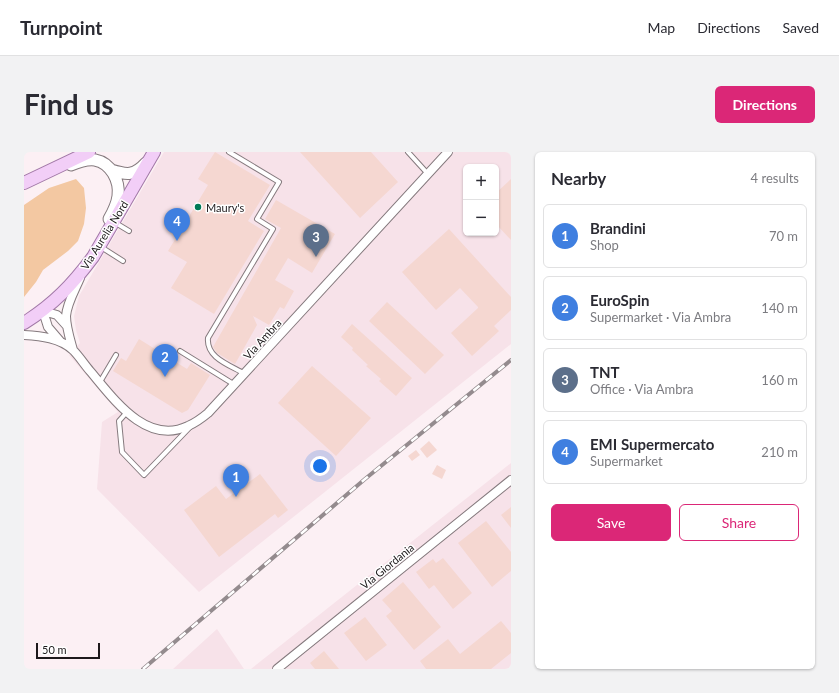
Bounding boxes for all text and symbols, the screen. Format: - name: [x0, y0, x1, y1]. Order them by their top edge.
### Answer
- text: Turnpoint: [20, 16, 102, 39]
- text: Map: [648, 19, 675, 36]
- text: Directions: [697, 19, 760, 36]
- text: Saved: [782, 19, 819, 36]
- button: Directions: [715, 86, 815, 123]
- text: Find us: [24, 87, 114, 121]
- map controls: [463, 164, 499, 236]
- button: +: [463, 164, 499, 200]
- text: Nearby: [551, 168, 606, 189]
- text: 4 results: [751, 170, 799, 186]
- street label: Via Aurelia Nord: [78, 198, 130, 272]
- button: −: [463, 200, 499, 236]
- place label: Maury's: [206, 201, 244, 214]
- marker: Maury's: [193, 202, 203, 212]
- pin: 4: [164, 208, 190, 241]
- text: Brandini: [590, 219, 646, 237]
- pin: 3: [303, 224, 329, 257]
- text: 1: [561, 228, 569, 244]
- text: 70 m: [769, 228, 798, 244]
- text: Shop: [590, 237, 619, 253]
- text: EuroSpin: [590, 291, 650, 309]
- text: 2: [561, 300, 569, 316]
- text: 140 m: [761, 300, 798, 316]
- text: Supermarket · Via Ambra: [590, 309, 731, 325]
- street label: Via Ambra: [240, 316, 284, 362]
- pin: 2: [152, 344, 178, 377]
- text: TNT: [590, 363, 620, 381]
- text: 3: [561, 372, 569, 388]
- text: 160 m: [761, 372, 798, 388]
- text: Office · Via Ambra: [590, 381, 694, 397]
- text: EMI Supermercato: [590, 435, 714, 453]
- text: 4: [561, 444, 569, 460]
- text: 210 m: [761, 444, 798, 460]
- text: Supermarket: [590, 453, 663, 469]
- your location: [310, 456, 330, 476]
- pin: 1: [223, 464, 249, 497]
- button: Save: [551, 504, 671, 541]
- button: Share: [679, 504, 799, 541]
- street label: Via Giordania: [358, 541, 416, 591]
- scale bar: [36, 641, 100, 660]
- text: 50 m: [42, 643, 67, 656]

